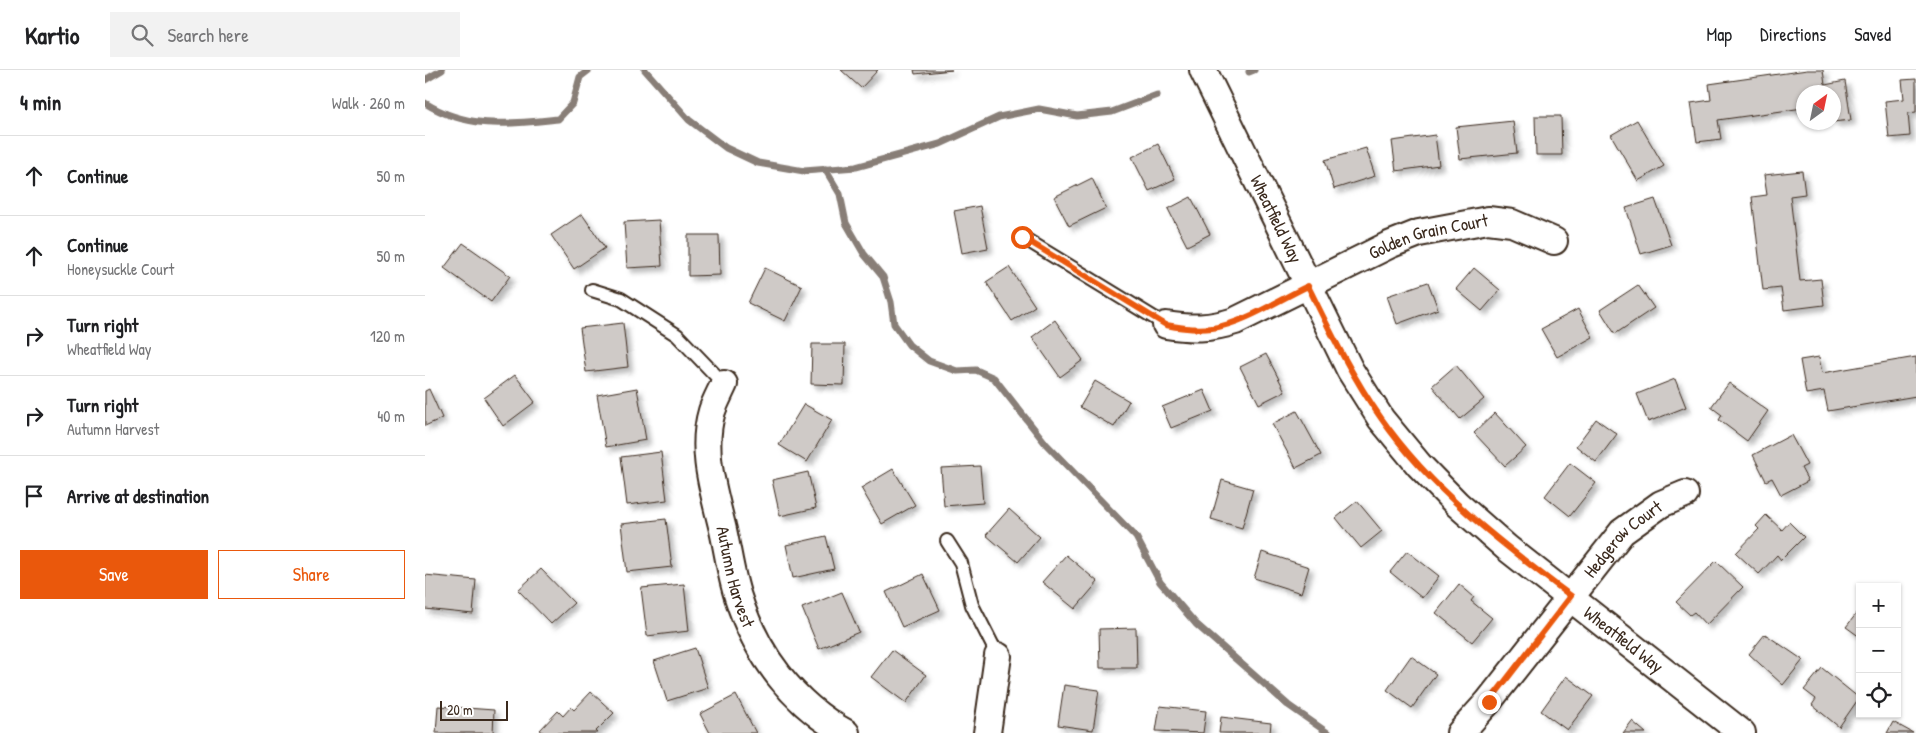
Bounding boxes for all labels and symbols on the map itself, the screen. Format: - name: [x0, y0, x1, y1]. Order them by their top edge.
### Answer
- north arrow: [1796, 85, 1841, 130]
- street label: Wheatfield Way: [1244, 171, 1309, 267]
- street label: Golden Grain Court: [1364, 207, 1491, 265]
- route start: [1011, 226, 1034, 249]
- street label: Hedgerow Court: [1578, 494, 1668, 583]
- street label: Autumn Harvest: [711, 524, 762, 632]
- street label: Wheatfield Way: [1579, 600, 1669, 679]
- route end: [1478, 691, 1501, 714]
- scale bar: [440, 698, 507, 721]

